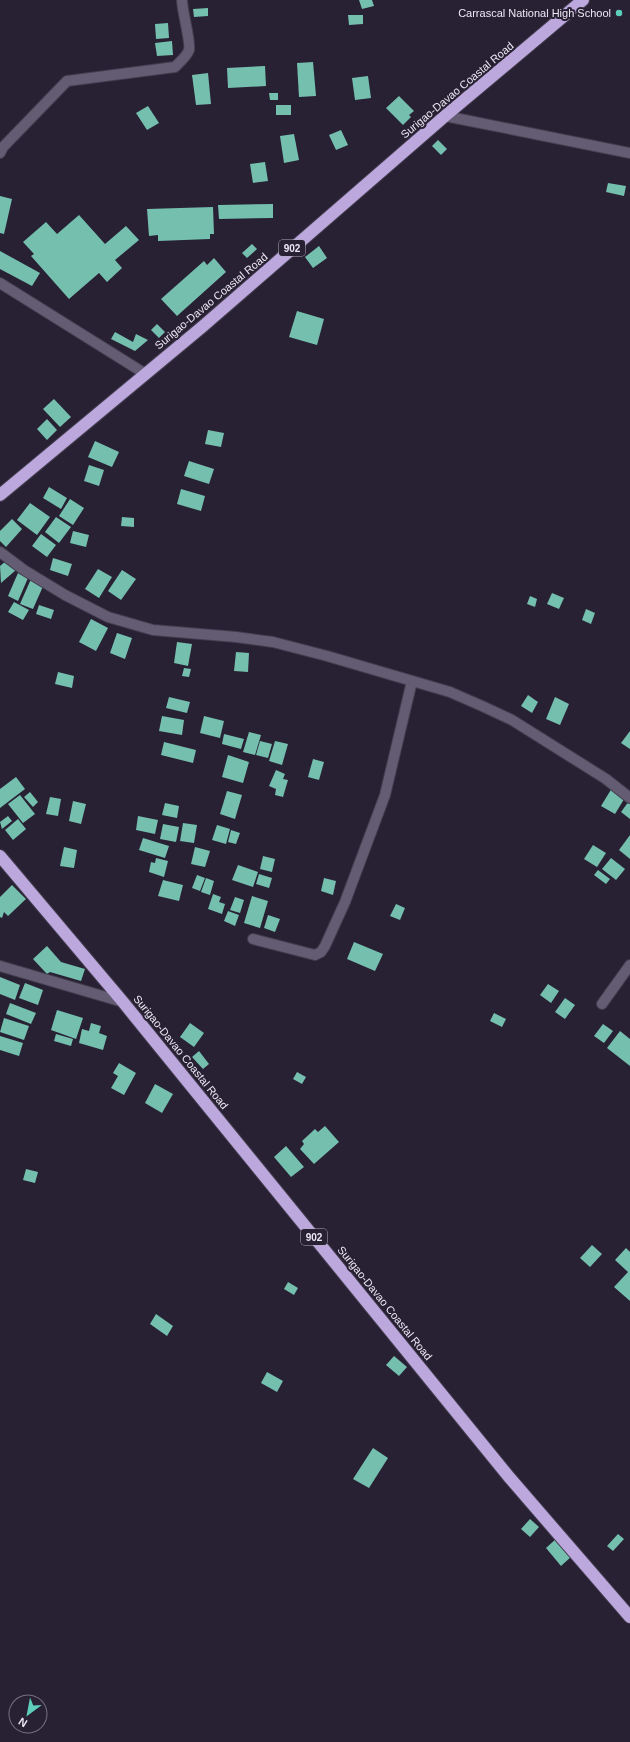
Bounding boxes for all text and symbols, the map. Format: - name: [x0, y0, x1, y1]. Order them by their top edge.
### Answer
- place label: Carrascal National High School: [458, 7, 611, 19]
- marker: Carrascal National High School: [614, 8, 624, 18]
- street label: Surigao-Davao Coastal Road: [398, 39, 516, 141]
- road number: 902: [279, 240, 305, 256]
- street label: Surigao-Davao Coastal Road: [152, 250, 270, 352]
- street label: Surigao-Davao Coastal Road: [131, 993, 231, 1111]
- road number: 902: [301, 1229, 327, 1245]
- street label: Surigao-Davao Coastal Road: [335, 1244, 435, 1362]
- north arrow: [8, 1694, 48, 1734]
- text: N: [16, 1715, 29, 1730]

